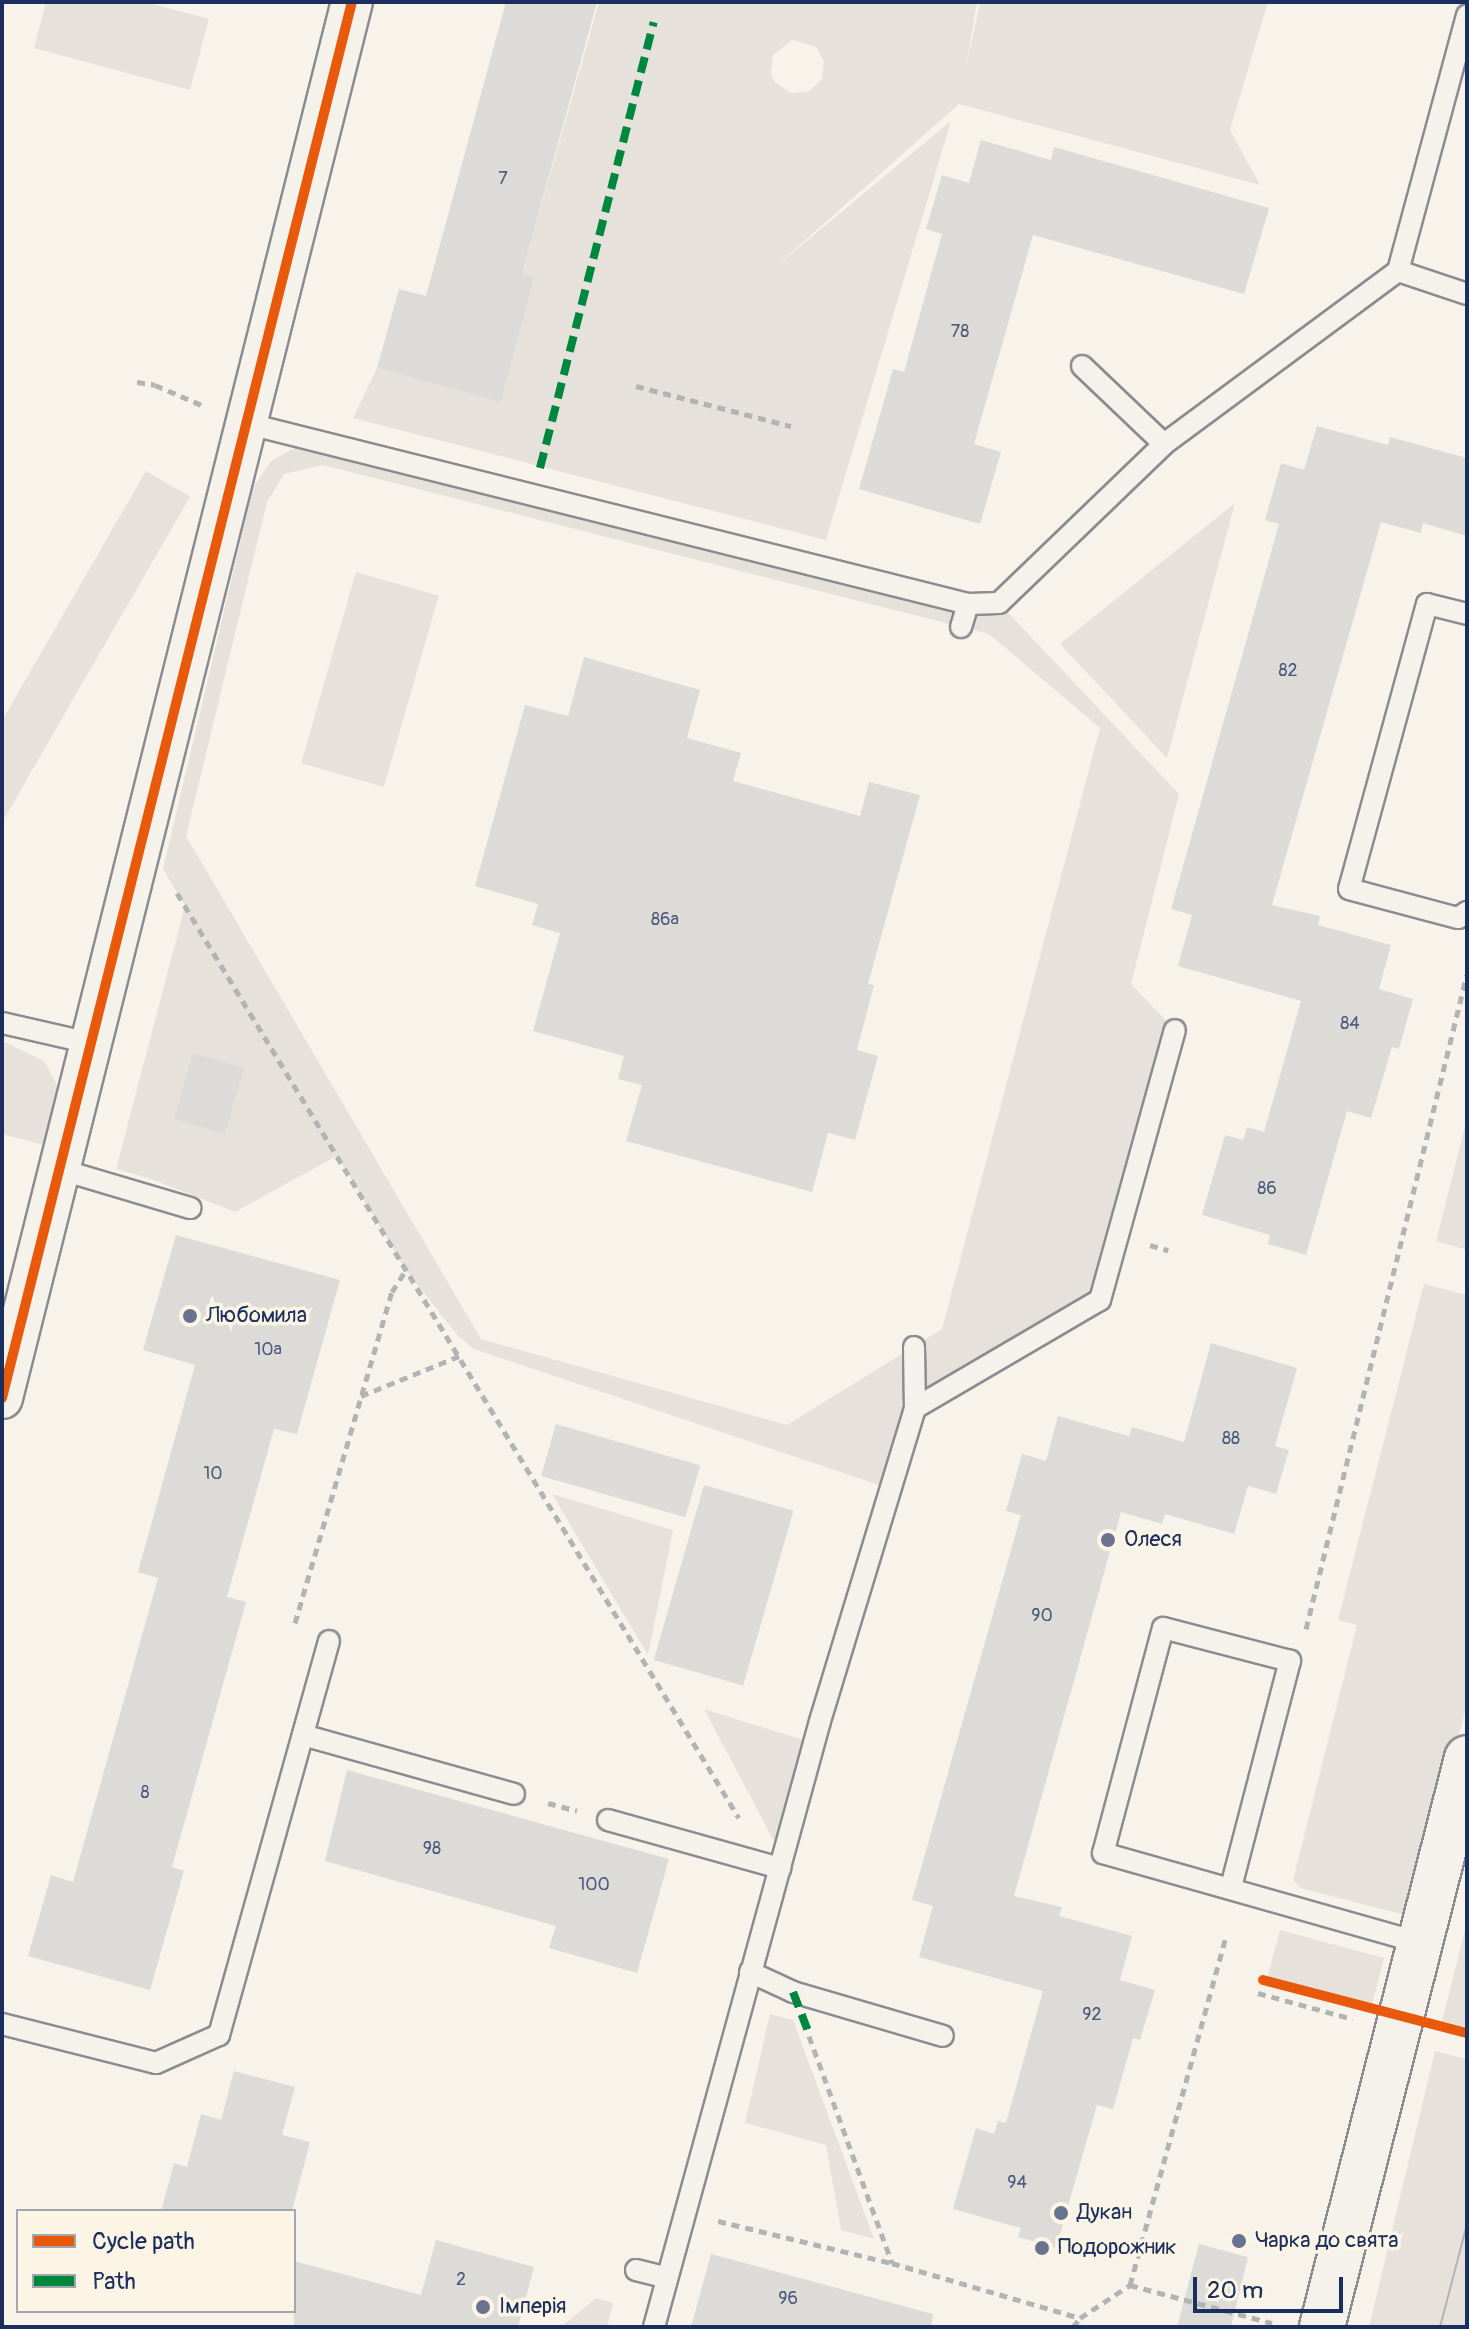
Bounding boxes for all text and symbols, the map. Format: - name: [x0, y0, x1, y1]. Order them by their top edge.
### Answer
- house number: 7: [498, 168, 508, 190]
- house number: 78: [951, 321, 969, 343]
- house number: 82: [1278, 660, 1298, 682]
- house number: 86а: [651, 909, 679, 931]
- house number: 84: [1340, 1013, 1360, 1035]
- house number: 86: [1257, 1178, 1277, 1200]
- place label: Любомила: [206, 1303, 307, 1329]
- marker: Любомила: [181, 1307, 199, 1325]
- house number: 10а: [254, 1339, 282, 1361]
- house number: 88: [1222, 1428, 1240, 1450]
- house number: 10: [203, 1463, 223, 1485]
- place label: Олеся: [1124, 1527, 1182, 1553]
- marker: Олеся: [1099, 1531, 1117, 1549]
- house number: 90: [1031, 1605, 1053, 1627]
- house number: 8: [140, 1782, 150, 1804]
- house number: 98: [423, 1838, 441, 1860]
- house number: 100: [578, 1874, 610, 1896]
- house number: 92: [1082, 2004, 1102, 2026]
- house number: 94: [1007, 2172, 1027, 2194]
- place label: Дукан: [1077, 2200, 1132, 2226]
- marker: Дукан: [1052, 2204, 1070, 2222]
- legend: [16, 2209, 296, 2313]
- text: Cycle path: [92, 2227, 195, 2256]
- place label: Чарка до свята: [1255, 2228, 1399, 2254]
- marker: Чарка до свята: [1230, 2232, 1248, 2250]
- place label: Подорожник: [1058, 2235, 1176, 2261]
- marker: Подорожник: [1033, 2239, 1051, 2257]
- scale bar: [1197, 2261, 1347, 2311]
- text: Path: [92, 2267, 136, 2296]
- house number: 2: [456, 2269, 466, 2291]
- text: 20 m: [1207, 2276, 1263, 2305]
- house number: 96: [778, 2288, 798, 2310]
- place label: Імперія: [499, 2294, 566, 2320]
- marker: Імперія: [474, 2298, 492, 2316]

